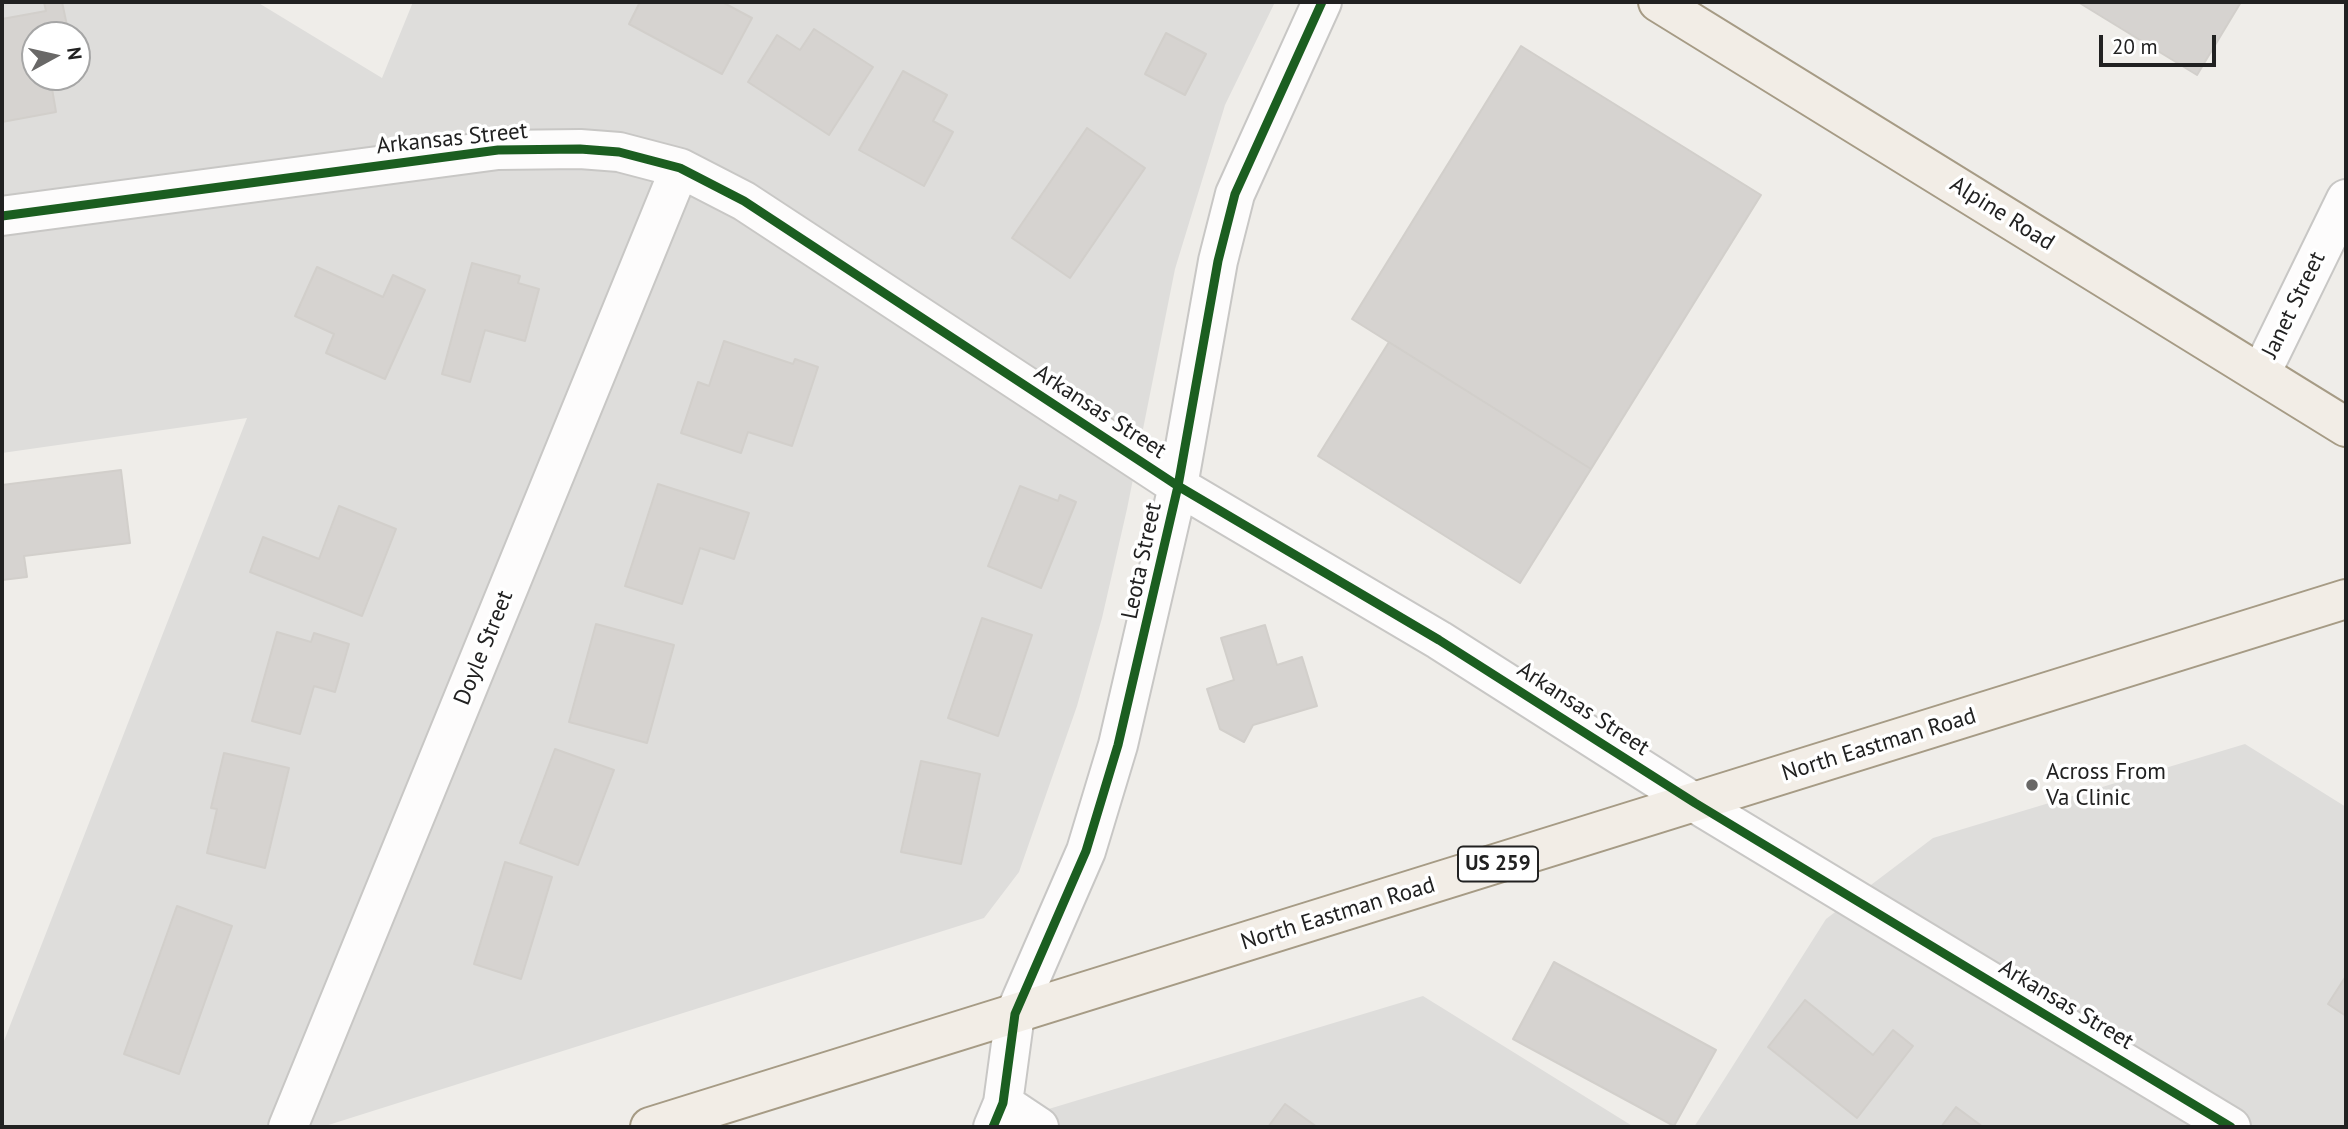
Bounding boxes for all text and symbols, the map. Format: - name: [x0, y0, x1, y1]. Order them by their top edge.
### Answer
- north arrow: [21, 21, 91, 91]
- scale bar: [2103, 21, 2220, 65]
- text: 20 m: [2112, 33, 2158, 60]
- text: N: [62, 45, 88, 61]
- street label: Arkansas Street: [375, 117, 529, 161]
- street label: Alpine Road: [1945, 171, 2059, 257]
- street label: Janet Street: [2256, 247, 2332, 363]
- street label: Arkansas Street: [1029, 359, 1171, 465]
- street label: Leota Street: [1116, 500, 1168, 622]
- street label: Doyle Street: [449, 587, 519, 709]
- street label: Arkansas Street: [1512, 656, 1654, 762]
- street label: North Eastman Road: [1779, 702, 1979, 788]
- place label: Across From Va Clinic: [2046, 758, 2166, 812]
- marker: Across From Va Clinic: [2024, 777, 2040, 793]
- road number: US 259: [1458, 846, 1538, 882]
- street label: North Eastman Road: [1238, 871, 1438, 957]
- street label: Arkansas Street: [1994, 954, 2138, 1056]

